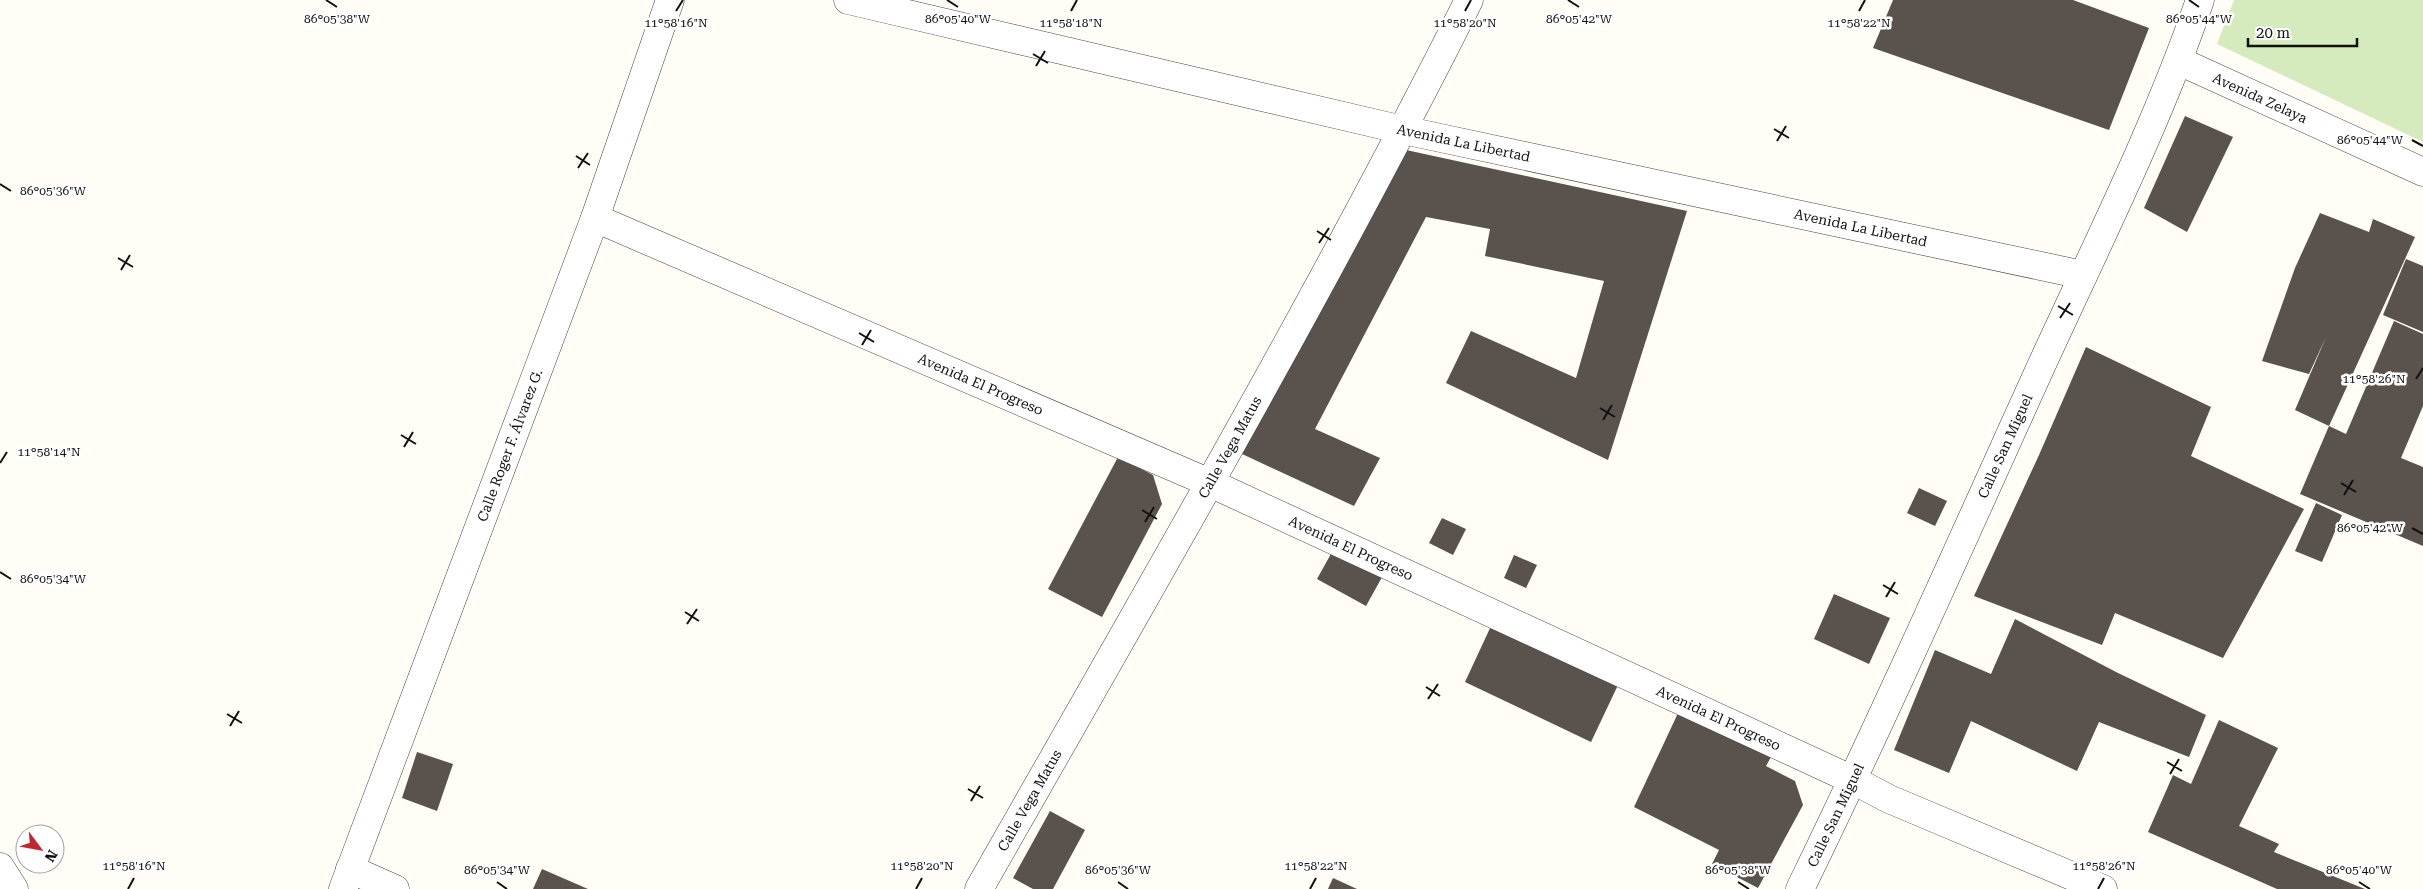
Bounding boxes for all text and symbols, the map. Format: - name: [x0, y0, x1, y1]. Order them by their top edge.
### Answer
- text: 86°05'38"W: [304, 12, 371, 26]
- text: 86°05'40"W: [925, 12, 992, 26]
- text: 86°05'42"W: [1546, 12, 1613, 26]
- text: 86°05'44"W: [2166, 12, 2233, 26]
- scale bar: [2248, 15, 2357, 47]
- text: 11°58'16"N: [644, 16, 708, 30]
- text: 11°58'18"N: [1039, 16, 1103, 30]
- text: 11°58'20"N: [1433, 16, 1497, 30]
- text: 11°58'22"N: [1827, 16, 1891, 30]
- text: 20 m: [2256, 24, 2291, 42]
- street label: Avenida Zelaya: [2210, 69, 2310, 126]
- street label: Avenida La Libertad: [1395, 121, 1532, 165]
- text: 86°05'44"W: [2337, 133, 2404, 147]
- text: 86°05'36"W: [20, 184, 87, 198]
- street label: Avenida La Libertad: [1793, 206, 1929, 250]
- street label: Avenida El Progreso: [916, 350, 1046, 418]
- street label: Calle Roger F. Álvarez G.: [474, 367, 546, 524]
- text: 11°58'26"N: [2342, 372, 2406, 386]
- street label: Calle San Miguel: [1974, 391, 2036, 501]
- street label: Calle Vega Matus: [1195, 393, 1265, 501]
- text: 11°58'14"N: [17, 445, 81, 459]
- street label: Avenida El Progreso: [1286, 513, 1416, 584]
- text: 86°05'42"W: [2337, 521, 2404, 535]
- text: 86°05'34"W: [20, 572, 87, 586]
- street label: Avenida El Progreso: [1654, 682, 1783, 754]
- street label: Calle Vega Matus: [994, 746, 1065, 854]
- street label: Calle San Miguel: [1804, 760, 1867, 870]
- north arrow: [15, 824, 65, 874]
- text: N: [41, 847, 61, 865]
- text: 11°58'16"N: [102, 859, 166, 873]
- text: 11°58'20"N: [890, 859, 954, 873]
- text: 11°58'22"N: [1284, 859, 1348, 873]
- text: 11°58'26"N: [2072, 859, 2136, 873]
- text: 86°05'34"W: [464, 863, 531, 877]
- text: 86°05'36"W: [1085, 863, 1152, 877]
- text: 86°05'38"W: [1705, 863, 1772, 877]
- text: 86°05'40"W: [2326, 863, 2393, 877]

